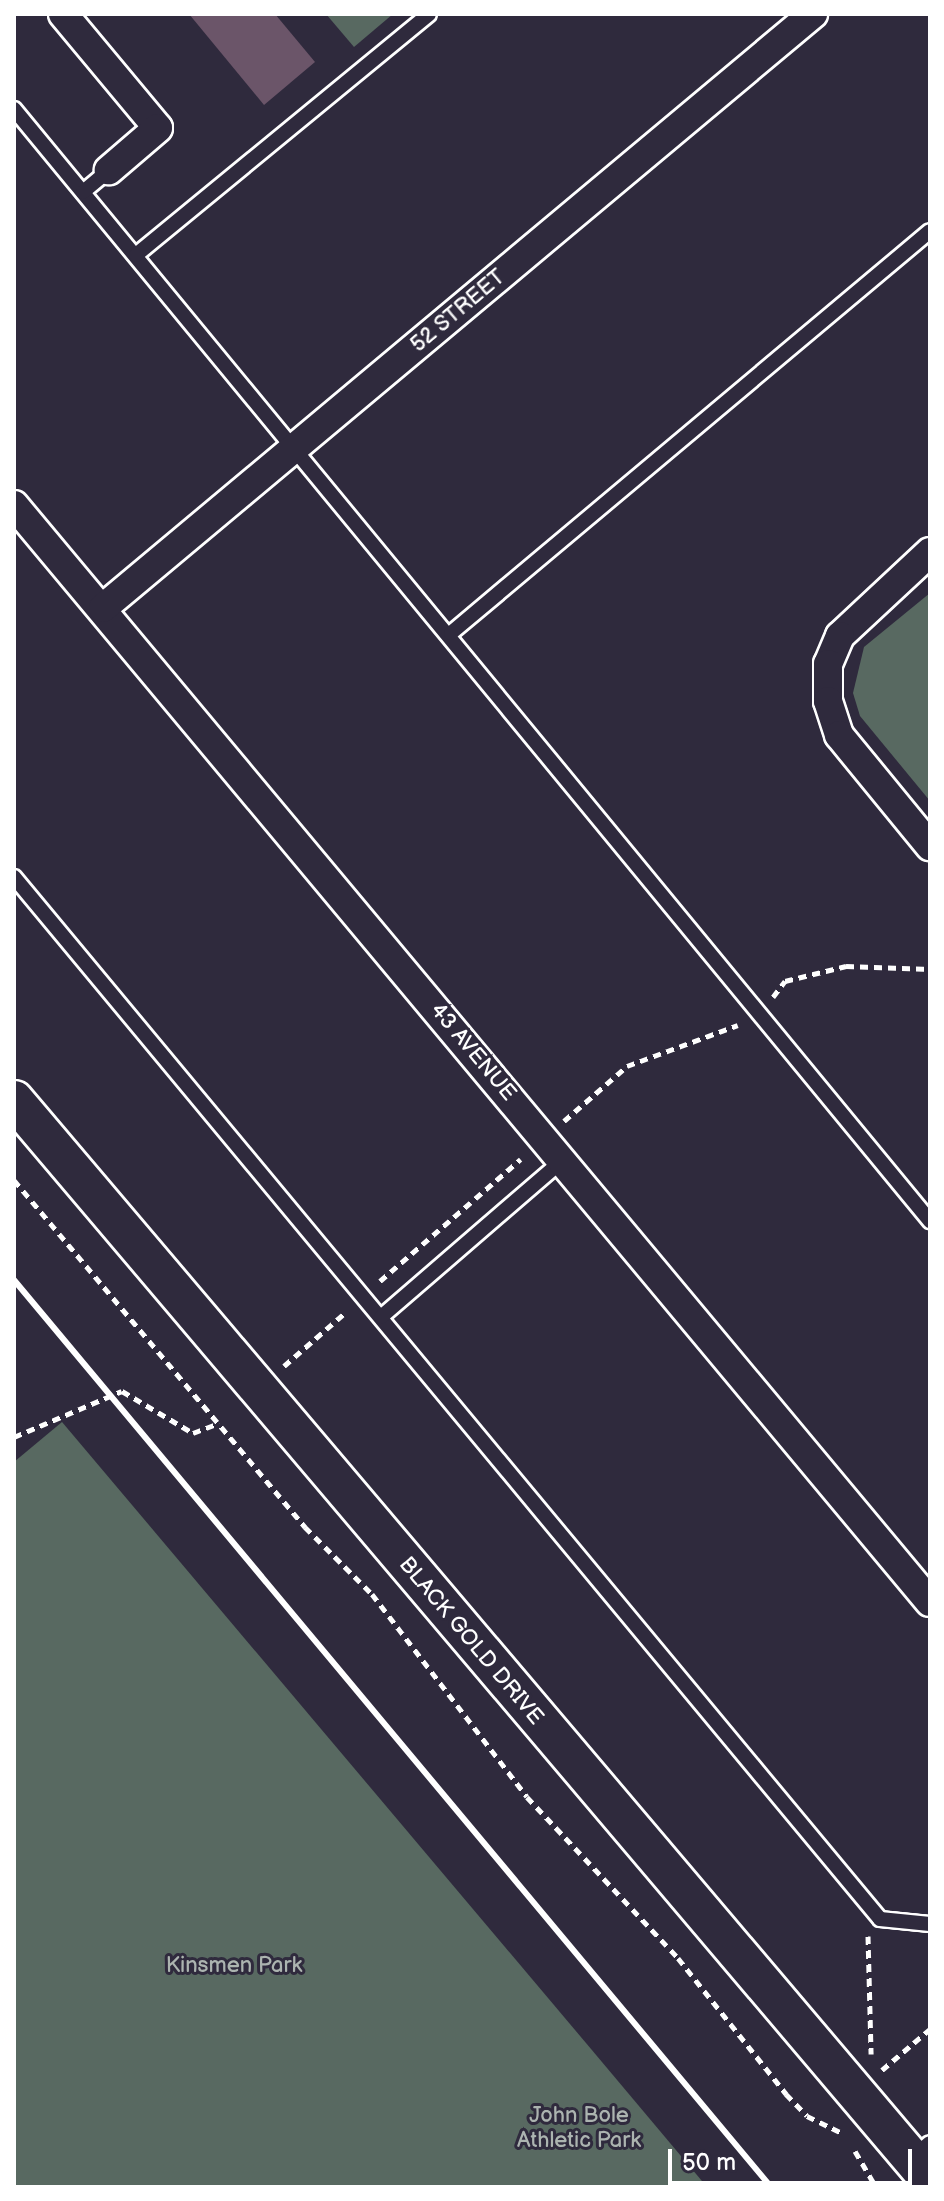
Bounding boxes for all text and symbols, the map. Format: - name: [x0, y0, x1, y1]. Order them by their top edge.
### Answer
- street label: 52 STREET: [405, 264, 511, 358]
- street label: 43 AVENUE: [424, 998, 522, 1106]
- street label: BLACK GOLD DRIVE: [393, 1552, 549, 1730]
- park label: Kinsmen Park: [166, 1953, 302, 1979]
- park label: John Bole Athletic Park: [517, 2102, 641, 2154]
- scale bar: [672, 2133, 916, 2183]
- text: 50 m: [682, 2148, 736, 2177]

